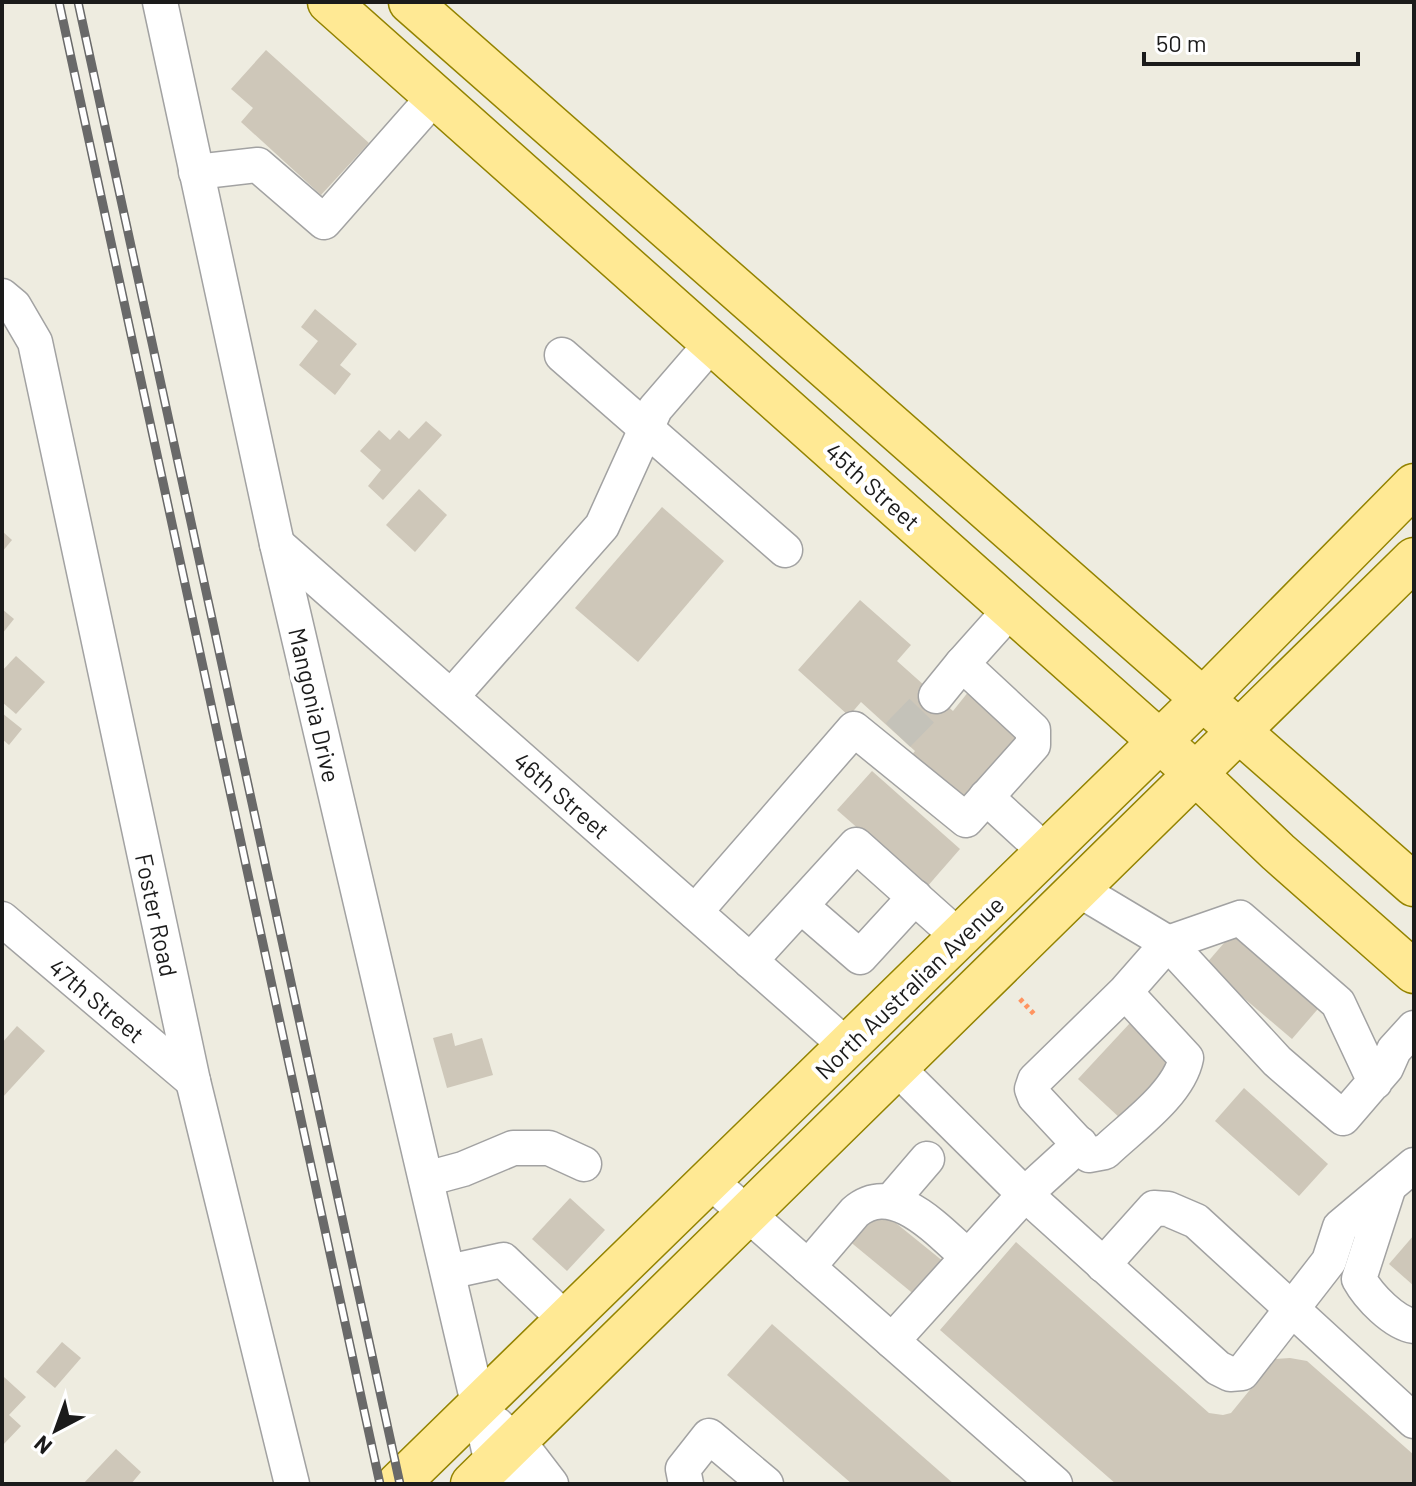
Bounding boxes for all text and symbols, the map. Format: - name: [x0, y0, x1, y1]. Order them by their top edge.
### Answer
- scale bar: [1144, 16, 1358, 66]
- text: 50 m: [1156, 28, 1207, 57]
- street label: 45th Street: [820, 436, 926, 536]
- street label: Mangonia Drive: [283, 625, 347, 785]
- street label: 46th Street: [508, 745, 616, 845]
- street label: Foster Road: [130, 851, 184, 979]
- street label: North Australian Avenue: [809, 889, 1009, 1085]
- street label: 47th Street: [43, 952, 151, 1048]
- north arrow: [16, 1390, 96, 1470]
- text: N: [28, 1431, 56, 1460]

